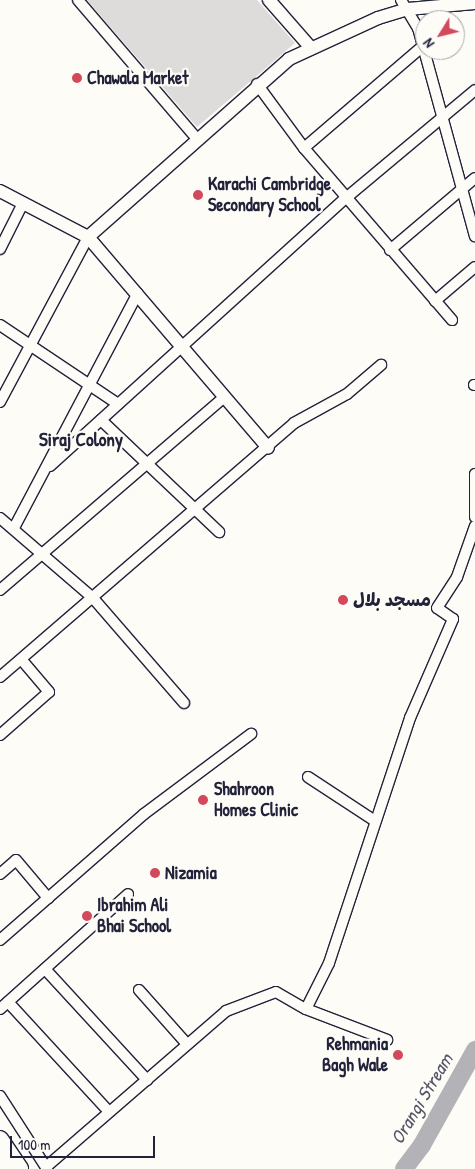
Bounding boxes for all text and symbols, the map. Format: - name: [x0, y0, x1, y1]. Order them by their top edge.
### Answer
- north arrow: [415, 10, 465, 60]
- text: N: [418, 35, 438, 52]
- place label: Chawala Market: [87, 67, 188, 89]
- marker: Chawala Market: [71, 72, 83, 84]
- place label: Karachi Cambridge Secondary School: [208, 174, 331, 216]
- marker: Karachi Cambridge Secondary School: [192, 189, 204, 201]
- district label: Siraj Colony: [39, 429, 123, 451]
- place label: مسجد بلال: [353, 589, 431, 611]
- marker: مسجد بلال: [337, 594, 349, 606]
- place label: Shahroon Homes Clinic: [214, 779, 298, 822]
- marker: Shahroon Homes Clinic: [196, 793, 210, 807]
- place label: Nizamia: [165, 862, 217, 884]
- marker: Nizamia: [149, 867, 161, 879]
- place label: Ibrahim Ali Bhai School: [97, 895, 171, 938]
- marker: Ibrahim Ali Bhai School: [81, 910, 93, 922]
- place label: Rehmania Bagh Wale: [322, 1034, 388, 1076]
- marker: Rehmania Bagh Wale: [392, 1049, 404, 1061]
- water label: Orangi Stream: [386, 1050, 458, 1148]
- scale bar: [12, 1126, 158, 1158]
- text: 100 m: [18, 1134, 51, 1155]

